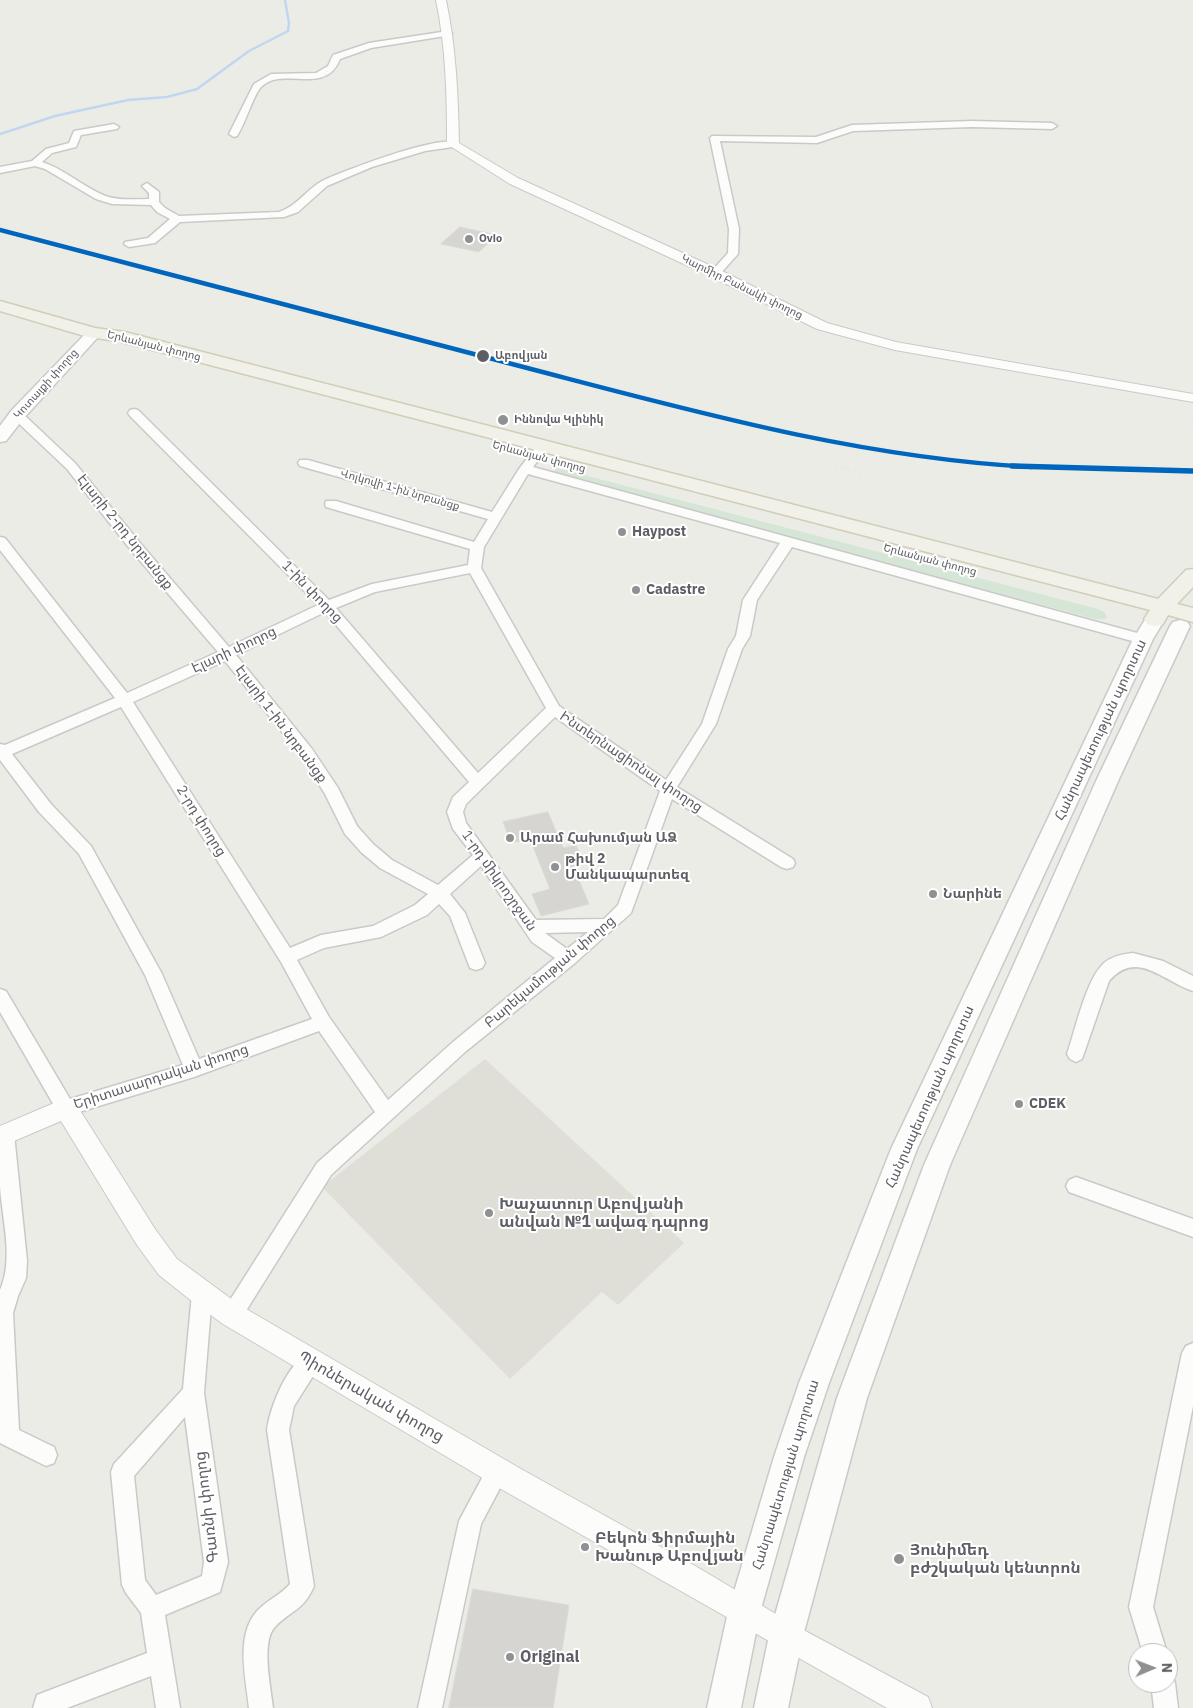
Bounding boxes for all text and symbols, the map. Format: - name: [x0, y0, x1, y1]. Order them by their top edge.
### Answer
- place label: Ovio: [479, 232, 502, 246]
- marker: Ovio: [463, 233, 475, 245]
- street label: Կարմիր Բանակի փողոց: [679, 252, 805, 322]
- street label: Երևանյան փողոց: [106, 328, 202, 364]
- street label: Կոտայքի փողոց: [11, 346, 81, 422]
- marker: Աբովյան: [475, 348, 491, 364]
- place label: Աբովյան: [495, 349, 548, 363]
- marker: Իննովա Կլինիկ: [496, 413, 510, 427]
- place label: Իննովա Կլինիկ: [514, 413, 603, 427]
- street label: Երևանյան փողոց: [491, 438, 587, 476]
- street label: Վոլկովի 1-ին նրբանցք: [339, 467, 461, 513]
- street label: Էլարի 2-րդ նրբանցք: [73, 471, 177, 593]
- place label: Haypost: [632, 524, 686, 540]
- marker: Haypost: [616, 526, 628, 538]
- street label: Երևանյան փողոց: [882, 541, 978, 579]
- street label: 1-ին փողոց: [278, 557, 346, 627]
- place label: Cadastre: [646, 582, 705, 598]
- marker: Cadastre: [630, 584, 642, 596]
- street label: Էլարի փողոց: [189, 623, 279, 677]
- street label: Հանրապետության պողոտա: [1052, 637, 1150, 823]
- street label: Էլարի 1-ին նրբանցք: [231, 662, 331, 786]
- street label: Ինտերնացիոնալ փողոց: [556, 708, 706, 816]
- street label: 2-րդ փողոց: [172, 782, 230, 860]
- street label: 1-րդ միկրոշրջան: [458, 827, 540, 935]
- place label: Արամ Հախումյան ԱՁ: [520, 830, 677, 846]
- marker: Արամ Հախումյան ԱՁ: [504, 832, 516, 844]
- place label: թիվ 2 Մանկապարտեզ: [565, 851, 689, 884]
- marker: թիվ 2 Մանկապարտեզ: [549, 861, 561, 873]
- place label: Նարինե: [943, 886, 1002, 902]
- marker: Նարինե: [927, 888, 939, 900]
- street label: Բարեկամության փողոց: [481, 912, 619, 1032]
- street label: Հանրապետության պողոտա: [882, 1003, 978, 1191]
- street label: Երիտասարդական փողոց: [71, 1041, 251, 1113]
- place label: CDEK: [1029, 1096, 1066, 1112]
- marker: CDEK: [1013, 1098, 1025, 1110]
- place label: Խաչատուր Աբովյանի անվան №1 ավագ դպրոց: [499, 1194, 709, 1232]
- marker: Խաչատուր Աբովյանի անվան №1 ավագ դպրոց: [483, 1207, 495, 1219]
- street label: Պիոներական փողոց: [294, 1347, 448, 1447]
- street label: Հանրապետության պողոտա: [749, 1378, 823, 1572]
- street label: Գառնի փողոց: [191, 1450, 223, 1564]
- place label: Բեկոն Ֆիրմային Խանութ Աբովյան: [595, 1528, 744, 1566]
- place label: Յունիմեդ բժշկական կենտրոն: [910, 1540, 1081, 1578]
- marker: Բեկոն Ֆիրմային Խանութ Աբովյան: [579, 1541, 591, 1553]
- marker: Յունիմեդ բժշկական կենտրոն: [892, 1552, 906, 1566]
- north arrow: [1128, 1643, 1178, 1693]
- place label: Original: [520, 1647, 579, 1667]
- marker: Original: [504, 1651, 516, 1663]
- text: N: [1158, 1663, 1176, 1673]

